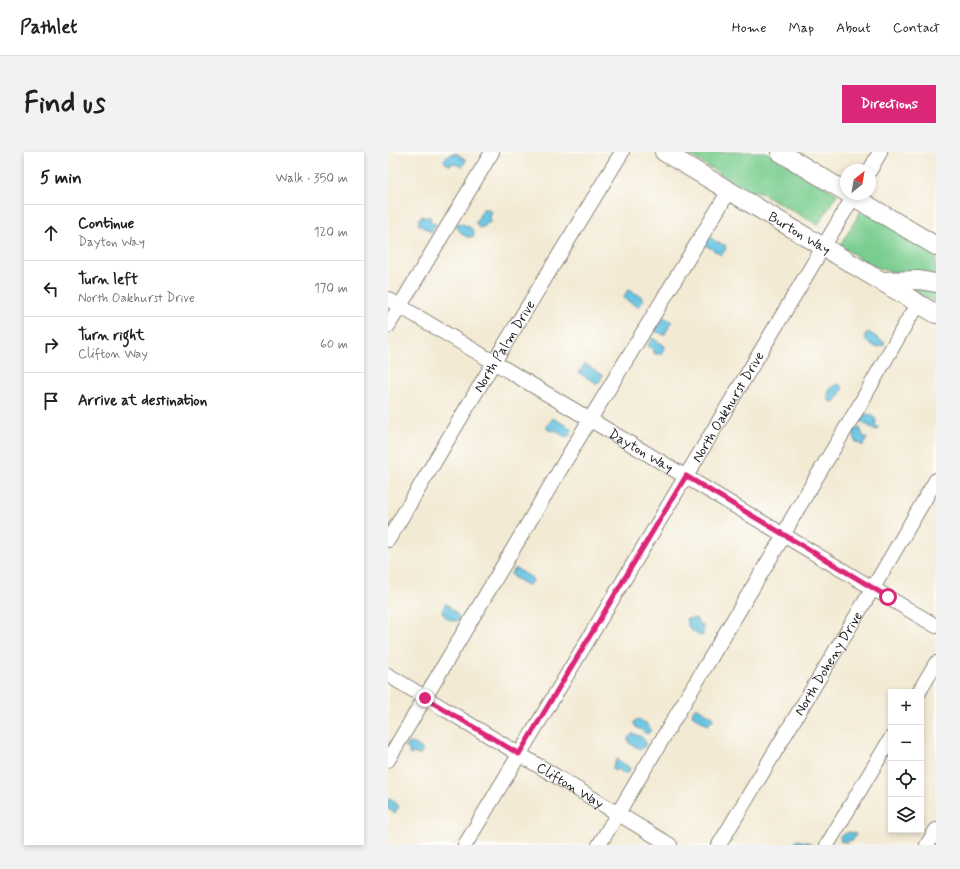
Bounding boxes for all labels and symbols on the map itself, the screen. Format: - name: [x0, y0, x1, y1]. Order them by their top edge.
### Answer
- north arrow: [840, 164, 876, 200]
- street label: Burton Way: [765, 208, 834, 259]
- street label: North Palm Drive: [470, 297, 540, 396]
- street label: North Oakhurst Drive: [688, 349, 769, 466]
- street label: Dayton Way: [605, 425, 676, 477]
- route start: [879, 588, 897, 606]
- street label: North Doheny Drive: [791, 608, 867, 719]
- route end: [416, 689, 434, 707]
- street label: Clifton Way: [533, 759, 607, 813]

